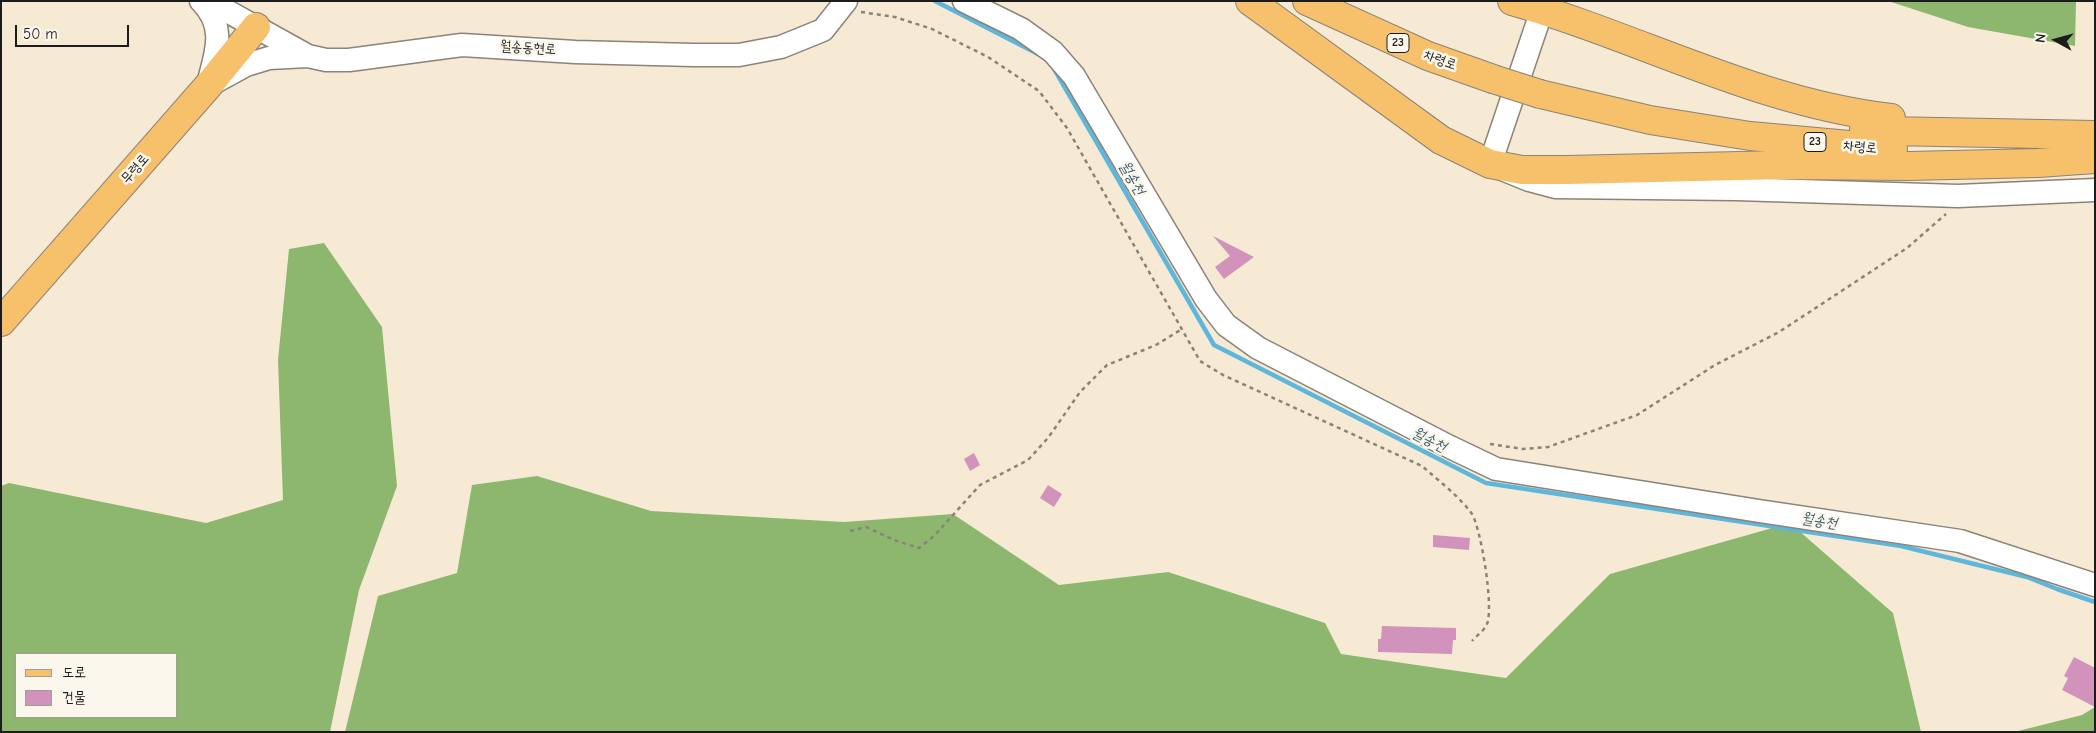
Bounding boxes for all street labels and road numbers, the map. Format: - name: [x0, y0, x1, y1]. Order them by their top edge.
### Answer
- road number: 23: [1387, 34, 1409, 52]
- street label: 월송동현로: [499, 38, 557, 58]
- street label: 차령로: [1421, 46, 1459, 74]
- road number: 23: [1804, 132, 1826, 152]
- street label: 차령로: [1842, 137, 1878, 157]
- street label: 무령로: [118, 151, 152, 187]

